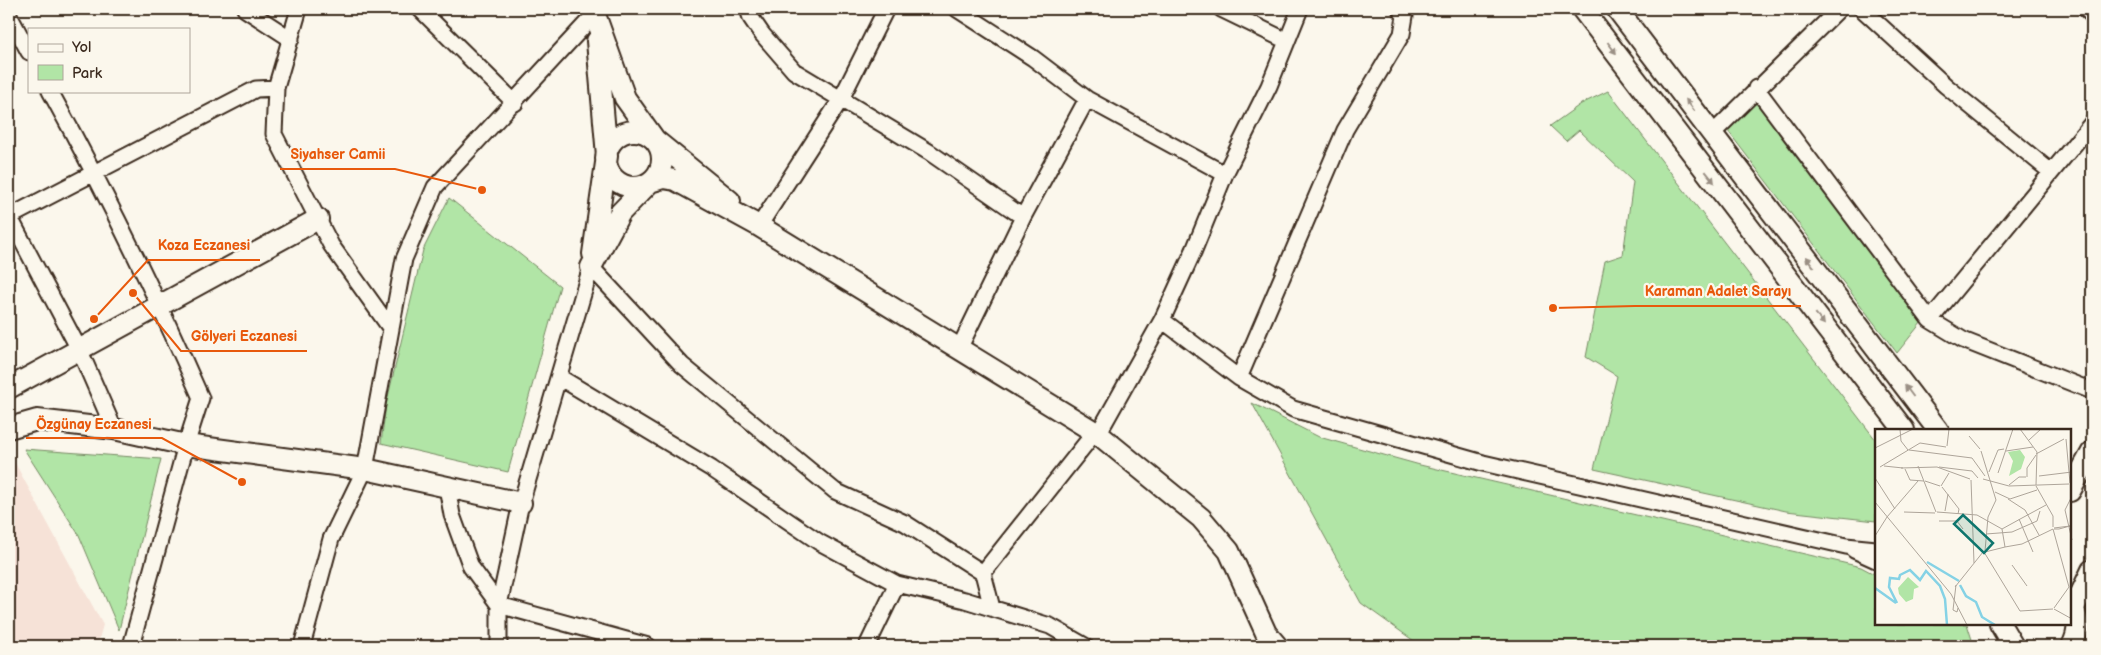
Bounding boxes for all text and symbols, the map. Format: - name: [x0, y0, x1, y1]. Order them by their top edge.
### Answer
- legend: [28, 28, 190, 92]
- text: Yol: [71, 38, 91, 57]
- one-way arrow: [1606, 41, 1617, 54]
- text: Park: [72, 64, 103, 83]
- one-way arrow: [1685, 98, 1695, 112]
- callout: Siyahser Camii: [280, 140, 395, 169]
- text: Siyahser Camii: [291, 146, 385, 163]
- one-way arrow: [1705, 170, 1716, 183]
- callout: Koza Eczanesi: [148, 231, 260, 260]
- text: Koza Eczanesi: [158, 237, 250, 254]
- one-way arrow: [1805, 256, 1816, 269]
- callout: Karaman Adalet Sarayı: [1635, 277, 1801, 306]
- text: Karaman Adalet Sarayı: [1645, 283, 1791, 300]
- one-way arrow: [1815, 313, 1825, 326]
- callout: Gölyeri Eczanesi: [181, 322, 307, 351]
- text: Gölyeri Eczanesi: [191, 328, 297, 345]
- one-way arrow: [1904, 384, 1914, 398]
- callout: Özgünay Eczanesi: [26, 409, 162, 438]
- text: Özgünay Eczanesi: [36, 415, 152, 433]
- inset map: [1875, 429, 2071, 625]

